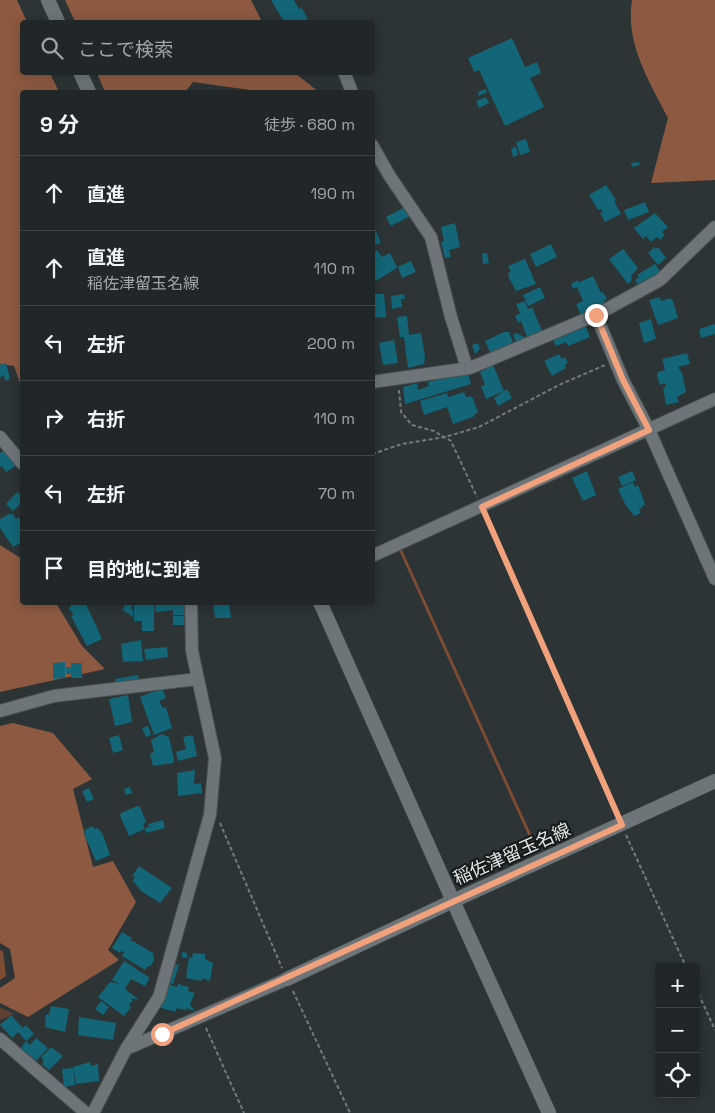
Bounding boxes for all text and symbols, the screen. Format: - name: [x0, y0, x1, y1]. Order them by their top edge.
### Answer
- search box: [20, 20, 375, 75]
- icon: search: [38, 34, 66, 62]
- text: ここで検索: [78, 37, 173, 62]
- text: 9 分: [40, 111, 79, 138]
- text: 徒歩 · 680 m: [264, 114, 355, 135]
- icon: ahead: [40, 179, 68, 207]
- text: 直進: [87, 182, 125, 207]
- text: 190 m: [310, 183, 355, 204]
- text: 直進: [87, 245, 125, 270]
- icon: ahead: [40, 254, 68, 282]
- text: 110 m: [313, 258, 355, 279]
- text: 稲佐津留玉名線: [87, 273, 199, 294]
- route end: [585, 304, 608, 327]
- icon: left: [40, 329, 68, 357]
- text: 左折: [87, 332, 125, 357]
- text: 200 m: [307, 333, 355, 354]
- icon: right: [40, 404, 68, 432]
- text: 右折: [87, 407, 125, 432]
- text: 110 m: [313, 408, 355, 429]
- icon: left: [40, 479, 68, 507]
- text: 左折: [87, 482, 125, 507]
- text: 70 m: [318, 483, 355, 504]
- icon: arrive: [40, 554, 68, 582]
- text: 目的地に到着: [87, 557, 201, 582]
- street label: 稲佐津留玉名線: [450, 817, 574, 890]
- map controls: [655, 963, 700, 1098]
- button: +: [655, 963, 700, 1008]
- button: −: [655, 1008, 700, 1053]
- route start: [151, 1023, 174, 1046]
- button: locate: [655, 1053, 700, 1098]

